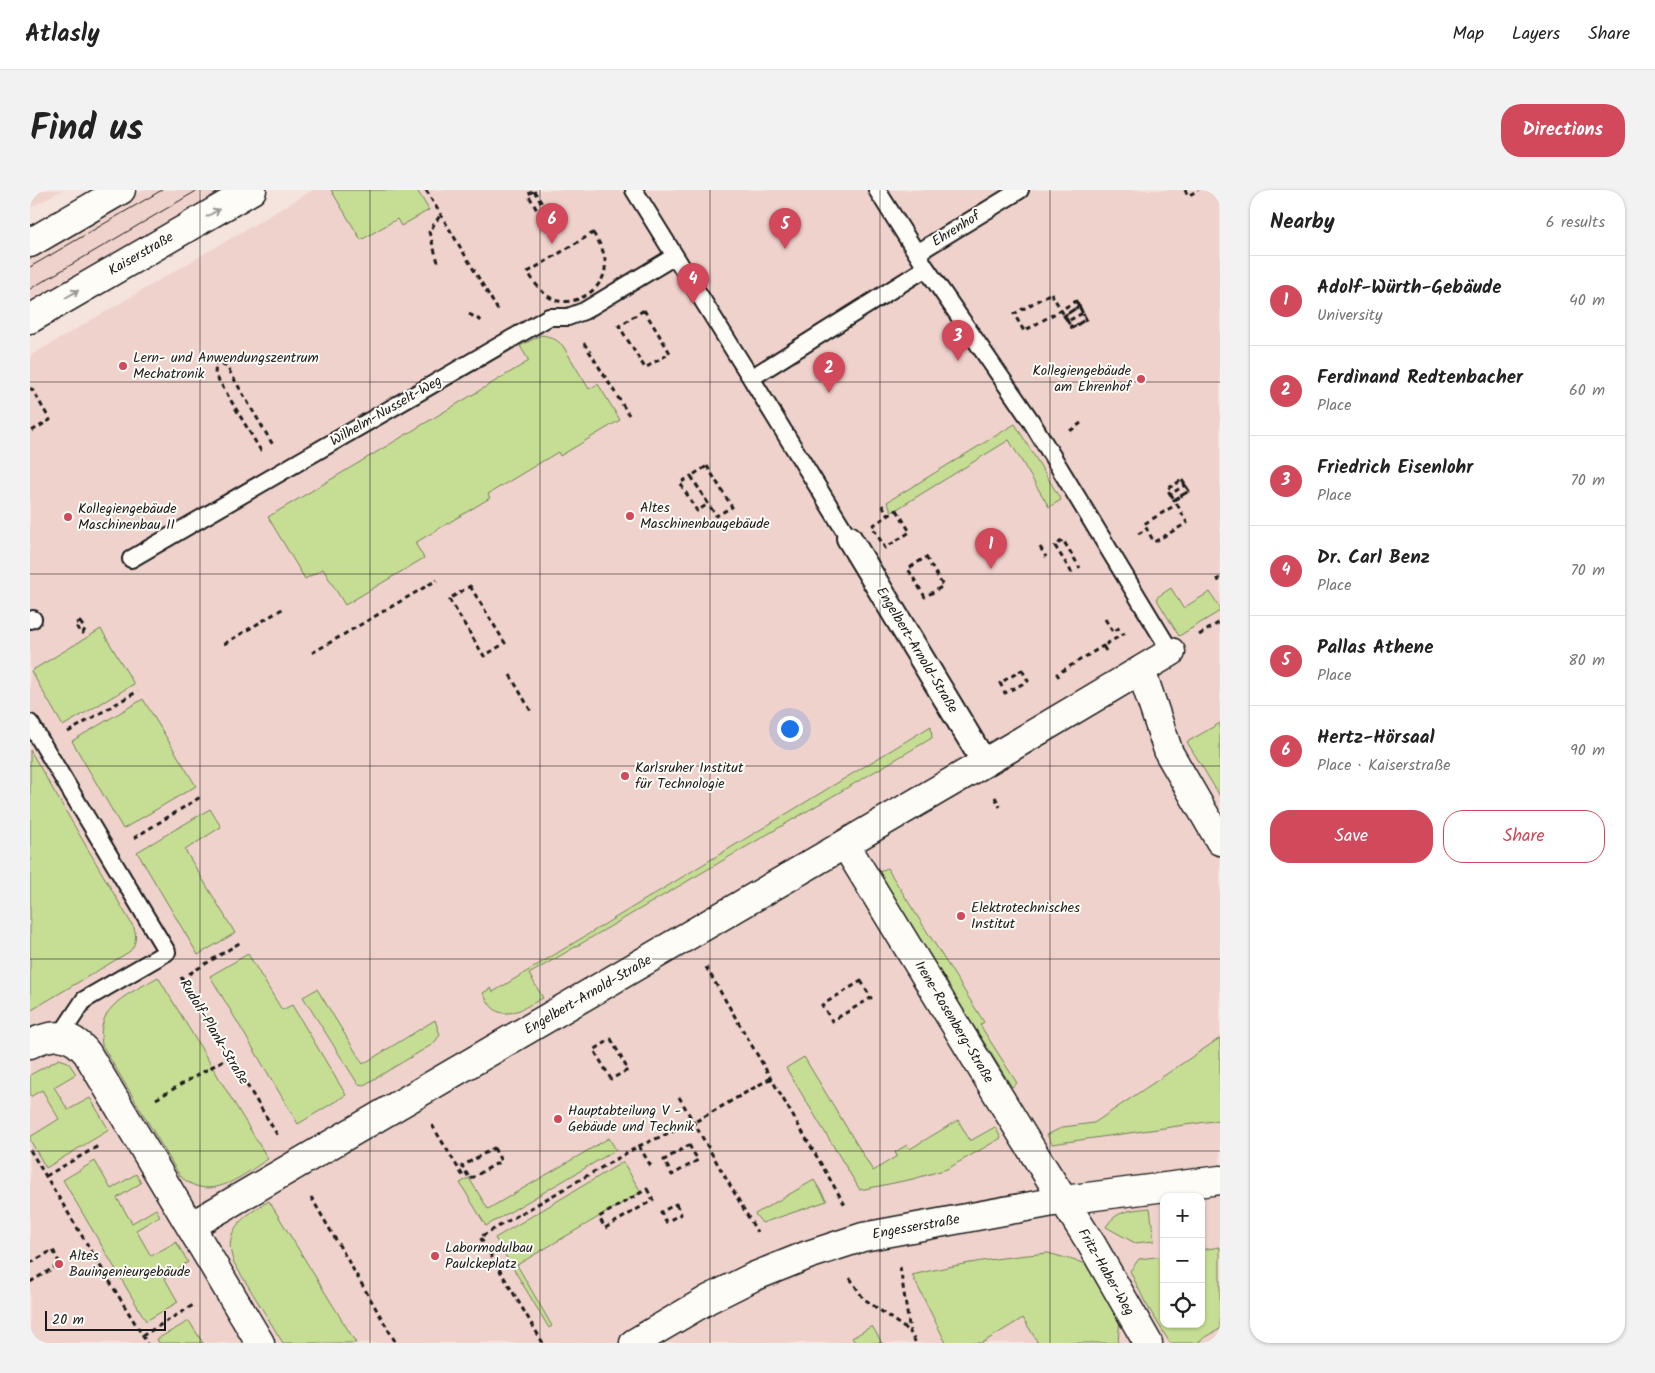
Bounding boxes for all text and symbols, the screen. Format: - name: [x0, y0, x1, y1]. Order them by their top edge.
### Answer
- text: Atlasly: [25, 15, 100, 54]
- text: Map: [1453, 20, 1484, 49]
- text: Layers: [1512, 20, 1560, 49]
- text: Share: [1588, 20, 1630, 49]
- text: Find us: [30, 102, 143, 158]
- button: Directions: [1501, 104, 1625, 157]
- pin: 6: [536, 203, 568, 244]
- street label: Ehrenhof: [928, 205, 986, 252]
- text: Nearby: [1270, 206, 1335, 239]
- one-way arrow: [205, 208, 220, 218]
- pin: 5: [769, 208, 801, 249]
- text: 6 results: [1546, 210, 1605, 235]
- street label: Kaiserstraße: [104, 226, 178, 282]
- pin: 4: [677, 263, 709, 304]
- text: Adolf-Würth-Gebäude: [1317, 273, 1502, 303]
- text: 1: [1284, 288, 1288, 313]
- text: 40 m: [1569, 288, 1605, 313]
- one-way arrow: [65, 289, 79, 299]
- text: University: [1317, 303, 1382, 328]
- pin: 3: [942, 320, 974, 361]
- place label: Lern- und Anwendungszentrum Mechatronik: [133, 347, 319, 385]
- pin: 2: [813, 352, 845, 393]
- marker: Lern- und Anwendungszentrum Mechatronik: [117, 360, 129, 372]
- place label: Kollegiengebäude am Ehrenhof: [1033, 360, 1133, 398]
- text: Ferdinand Redtenbacher: [1317, 363, 1523, 393]
- street label: Wilhelm-Nusselt-Weg: [326, 370, 446, 452]
- marker: Kollegiengebäude am Ehrenhof: [1135, 373, 1147, 385]
- text: 2: [1281, 378, 1291, 403]
- text: 60 m: [1569, 378, 1605, 403]
- text: Place: [1317, 393, 1351, 418]
- text: Friedrich Eisenlohr: [1317, 453, 1473, 483]
- text: 3: [1282, 468, 1290, 493]
- text: 70 m: [1570, 468, 1605, 493]
- text: Place: [1317, 483, 1351, 508]
- place label: Altes Maschinenbaugebäude: [640, 497, 770, 535]
- place label: Kollegiengebäude Maschinenbau II: [78, 498, 177, 536]
- marker: Altes Maschinenbaugebäude: [624, 510, 636, 522]
- marker: Kollegiengebäude Maschinenbau II: [62, 511, 74, 523]
- pin: 1: [975, 528, 1007, 569]
- text: Dr. Carl Benz: [1317, 543, 1430, 573]
- text: 4: [1282, 558, 1290, 583]
- text: 70 m: [1570, 558, 1605, 583]
- text: Place: [1317, 573, 1351, 598]
- street label: Engelbert-Arnold-Straße: [870, 582, 964, 718]
- text: Pallas Athene: [1317, 633, 1433, 663]
- text: 5: [1282, 648, 1290, 673]
- text: 80 m: [1568, 648, 1605, 673]
- text: Place: [1317, 663, 1351, 688]
- your location: [777, 716, 803, 742]
- text: Hertz-Hörsaal: [1317, 723, 1434, 753]
- text: 6: [1282, 738, 1290, 763]
- text: 90 m: [1570, 738, 1605, 763]
- text: Place · Kaiserstraße: [1317, 753, 1451, 778]
- place label: Karlsruher Institut für Technologie: [635, 757, 744, 795]
- marker: Karlsruher Institut für Technologie: [619, 770, 631, 782]
- button: Save: [1270, 810, 1433, 863]
- button: Share: [1443, 810, 1605, 863]
- place label: Elektrotechnisches Institut: [971, 897, 1080, 935]
- marker: Elektrotechnisches Institut: [955, 910, 967, 922]
- street label: Engelbert-Arnold-Straße: [520, 949, 657, 1041]
- street label: Irene-Rosenberg-Straße: [909, 957, 1000, 1088]
- street label: Rudolf-Plank-Straße: [174, 975, 255, 1090]
- place label: Hauptabteilung V - Gebäude und Technik: [568, 1100, 695, 1138]
- marker: Hauptabteilung V - Gebäude und Technik: [552, 1113, 564, 1125]
- map controls: [1160, 1193, 1205, 1328]
- button: +: [1160, 1193, 1205, 1238]
- street label: Engesserstraße: [870, 1208, 962, 1246]
- street label: Fritz-Haber-Weg: [1072, 1224, 1140, 1320]
- place label: Labormodulbau Paulckeplatz: [445, 1237, 533, 1275]
- button: −: [1160, 1238, 1205, 1283]
- place label: Altes Bauingenieurgebäude: [69, 1245, 191, 1283]
- marker: Labormodulbau Paulckeplatz: [429, 1250, 441, 1262]
- marker: Altes Bauingenieurgebäude: [53, 1258, 65, 1270]
- button: locate: [1160, 1283, 1205, 1328]
- scale bar: [45, 1308, 166, 1331]
- text: 20 m: [52, 1309, 84, 1331]

